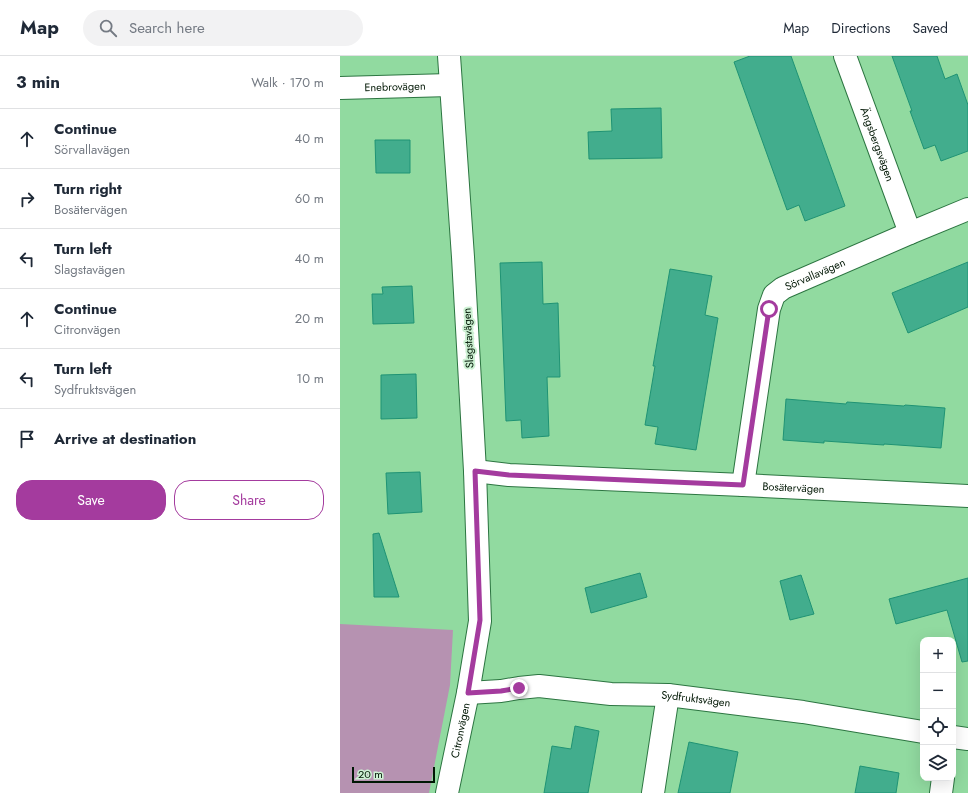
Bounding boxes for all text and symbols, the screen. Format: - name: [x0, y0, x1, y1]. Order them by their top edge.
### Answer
- search box: [83, 10, 363, 46]
- text: Map: [20, 14, 59, 41]
- icon: search: [97, 17, 119, 39]
- text: Search here: [129, 17, 205, 39]
- text: Map: [783, 18, 809, 38]
- text: Directions: [831, 18, 891, 38]
- text: Saved: [913, 18, 948, 38]
- text: 3 min: [16, 70, 60, 94]
- text: Walk · 170 m: [251, 73, 324, 92]
- street label: Enebrovägen: [364, 78, 426, 95]
- street label: Ängsbergsvägen: [856, 105, 898, 184]
- text: Continue: [54, 118, 117, 140]
- icon: ahead: [16, 128, 38, 150]
- text: 40 m: [295, 129, 324, 148]
- text: Sörvallavägen: [54, 140, 130, 159]
- text: Turn right: [54, 178, 122, 200]
- icon: right: [16, 188, 38, 210]
- text: 60 m: [295, 189, 324, 208]
- text: Bosätervägen: [54, 200, 128, 219]
- text: Turn left: [54, 238, 112, 260]
- icon: left: [16, 248, 38, 270]
- text: 40 m: [295, 249, 324, 268]
- street label: Sörvallavägen: [782, 254, 848, 294]
- text: Slagstavägen: [54, 260, 125, 279]
- text: Continue: [54, 298, 117, 320]
- route start: [760, 300, 778, 318]
- street label: Slagstavägen: [458, 307, 478, 369]
- icon: ahead: [16, 308, 38, 330]
- text: 20 m: [295, 309, 324, 328]
- text: Citronvägen: [54, 320, 120, 339]
- text: Turn left: [54, 358, 112, 380]
- icon: left: [16, 368, 38, 390]
- text: 10 m: [296, 369, 324, 388]
- text: Sydfruktsvägen: [54, 380, 136, 399]
- icon: arrive: [16, 428, 38, 450]
- text: Arrive at destination: [54, 428, 196, 450]
- street label: Bosätervägen: [762, 478, 825, 497]
- button: Save: [16, 480, 166, 520]
- button: Share: [174, 480, 324, 520]
- map controls: [920, 637, 956, 781]
- button: +: [920, 637, 956, 673]
- button: −: [920, 673, 956, 709]
- route end: [510, 679, 528, 697]
- street label: Sydfruktsvägen: [661, 687, 731, 711]
- street label: Citronvägen: [447, 701, 474, 760]
- button: locate: [920, 709, 956, 745]
- button: layers: [920, 745, 956, 781]
- scale bar: [352, 765, 435, 784]
- text: 20 m: [358, 766, 383, 782]

